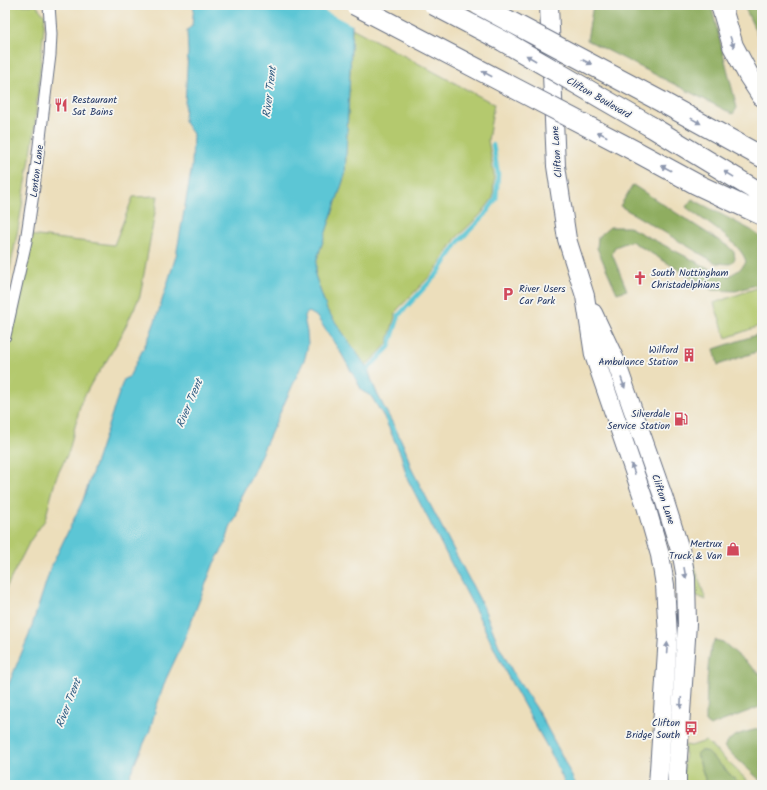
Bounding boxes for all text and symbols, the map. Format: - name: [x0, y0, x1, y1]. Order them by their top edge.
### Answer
- one-way arrow: [730, 37, 736, 49]
- one-way arrow: [525, 54, 537, 61]
- one-way arrow: [582, 59, 593, 66]
- water label: River Trent: [258, 64, 282, 119]
- one-way arrow: [481, 71, 493, 77]
- street label: Clifton Boulevard: [563, 73, 635, 123]
- place label: Restaurant Sat Bains: [72, 92, 117, 120]
- restaurant icon: Restaurant Sat Bains: [53, 97, 69, 113]
- one-way arrow: [690, 118, 702, 125]
- street label: Clifton Lane: [547, 125, 567, 179]
- one-way arrow: [596, 131, 608, 137]
- street label: Lenton Lane: [26, 143, 48, 198]
- one-way arrow: [660, 165, 672, 171]
- one-way arrow: [723, 170, 735, 177]
- place label: South Nottingham Christadelphians: [651, 265, 728, 293]
- church icon: South Nottingham Christadelphians: [632, 270, 648, 286]
- place label: River Users Car Park: [519, 281, 566, 309]
- parking icon: River Users Car Park: [500, 286, 516, 302]
- place label: Wilford Ambulance Station: [598, 342, 679, 370]
- building icon: Wilford Ambulance Station: [681, 347, 697, 363]
- water label: River Trent: [172, 375, 209, 431]
- one-way arrow: [621, 377, 627, 389]
- place label: Silverdale Service Station: [607, 406, 670, 434]
- fuel station icon: Silverdale Service Station: [673, 411, 689, 427]
- one-way arrow: [630, 463, 636, 475]
- street label: Clifton Lane: [647, 472, 679, 527]
- place label: Mertrux Truck & Van: [669, 536, 723, 564]
- shop icon: Mertrux Truck & Van: [725, 541, 741, 557]
- one-way arrow: [682, 567, 688, 579]
- one-way arrow: [663, 642, 670, 654]
- water label: River Trent: [51, 675, 87, 731]
- one-way arrow: [678, 697, 685, 709]
- place label: Clifton Bridge South: [626, 715, 680, 743]
- bus stop icon: Clifton Bridge South: [683, 720, 699, 736]

